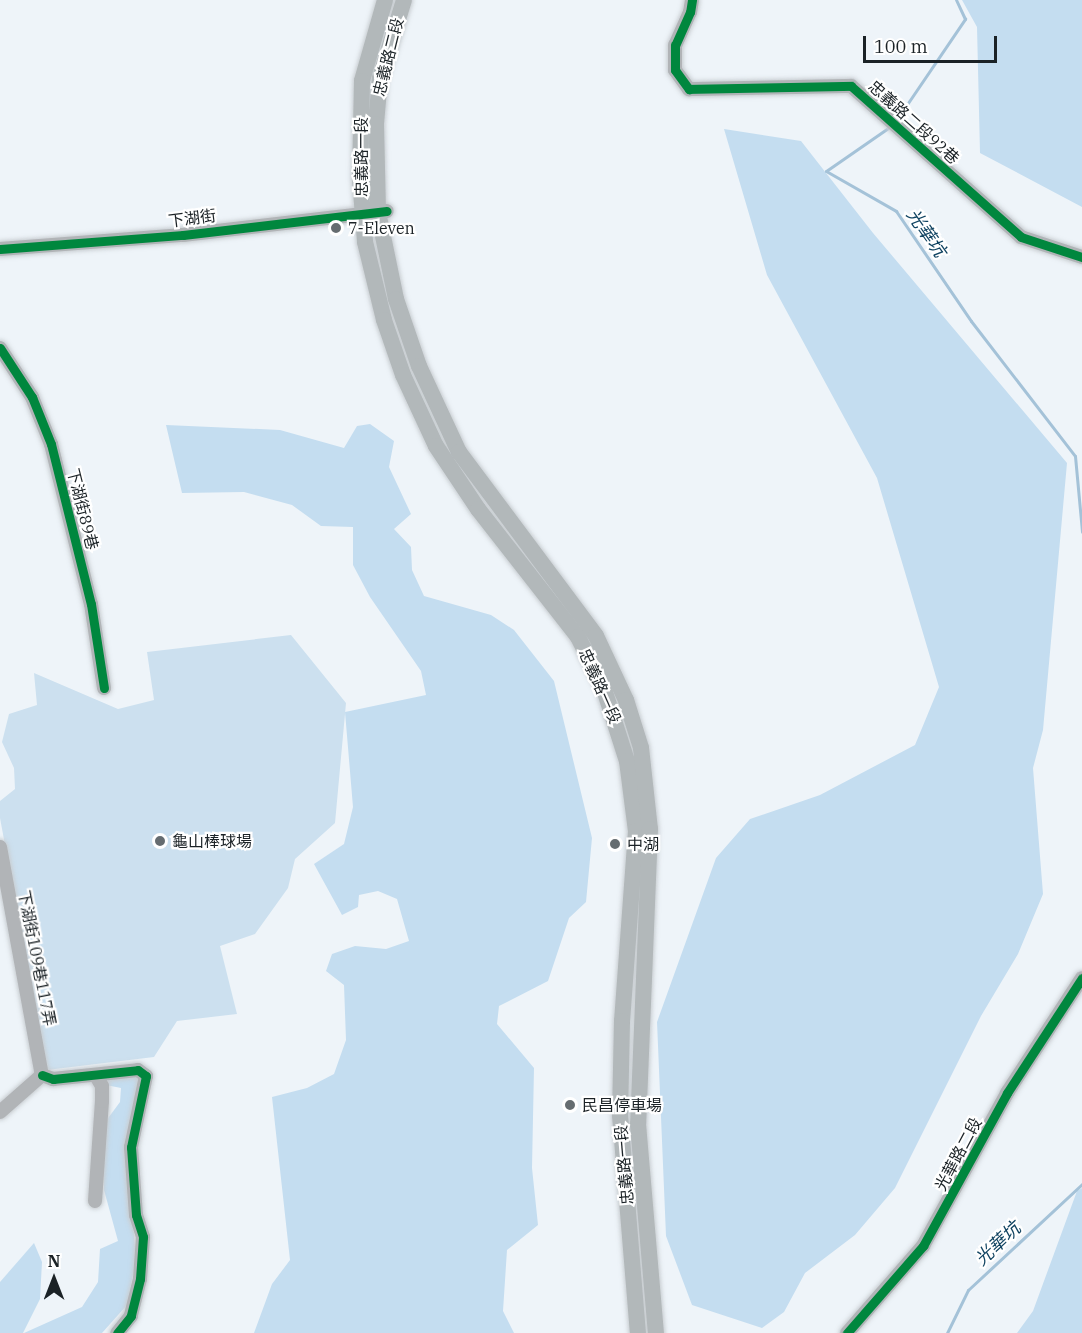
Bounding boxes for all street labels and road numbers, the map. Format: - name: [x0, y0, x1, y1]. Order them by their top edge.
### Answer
- street label: 忠義路二段: [369, 16, 407, 98]
- street label: 忠義路二段92巷: [865, 76, 963, 168]
- street label: 忠義路一段: [351, 117, 371, 197]
- street label: 下湖街: [167, 206, 217, 230]
- street label: 下湖街89巷: [64, 466, 102, 552]
- street label: 忠義路一段: [575, 646, 625, 726]
- street label: 下湖街109巷117弄: [14, 889, 60, 1027]
- street label: 光華路二段: [931, 1114, 985, 1194]
- street label: 忠義路一段: [611, 1124, 637, 1206]

